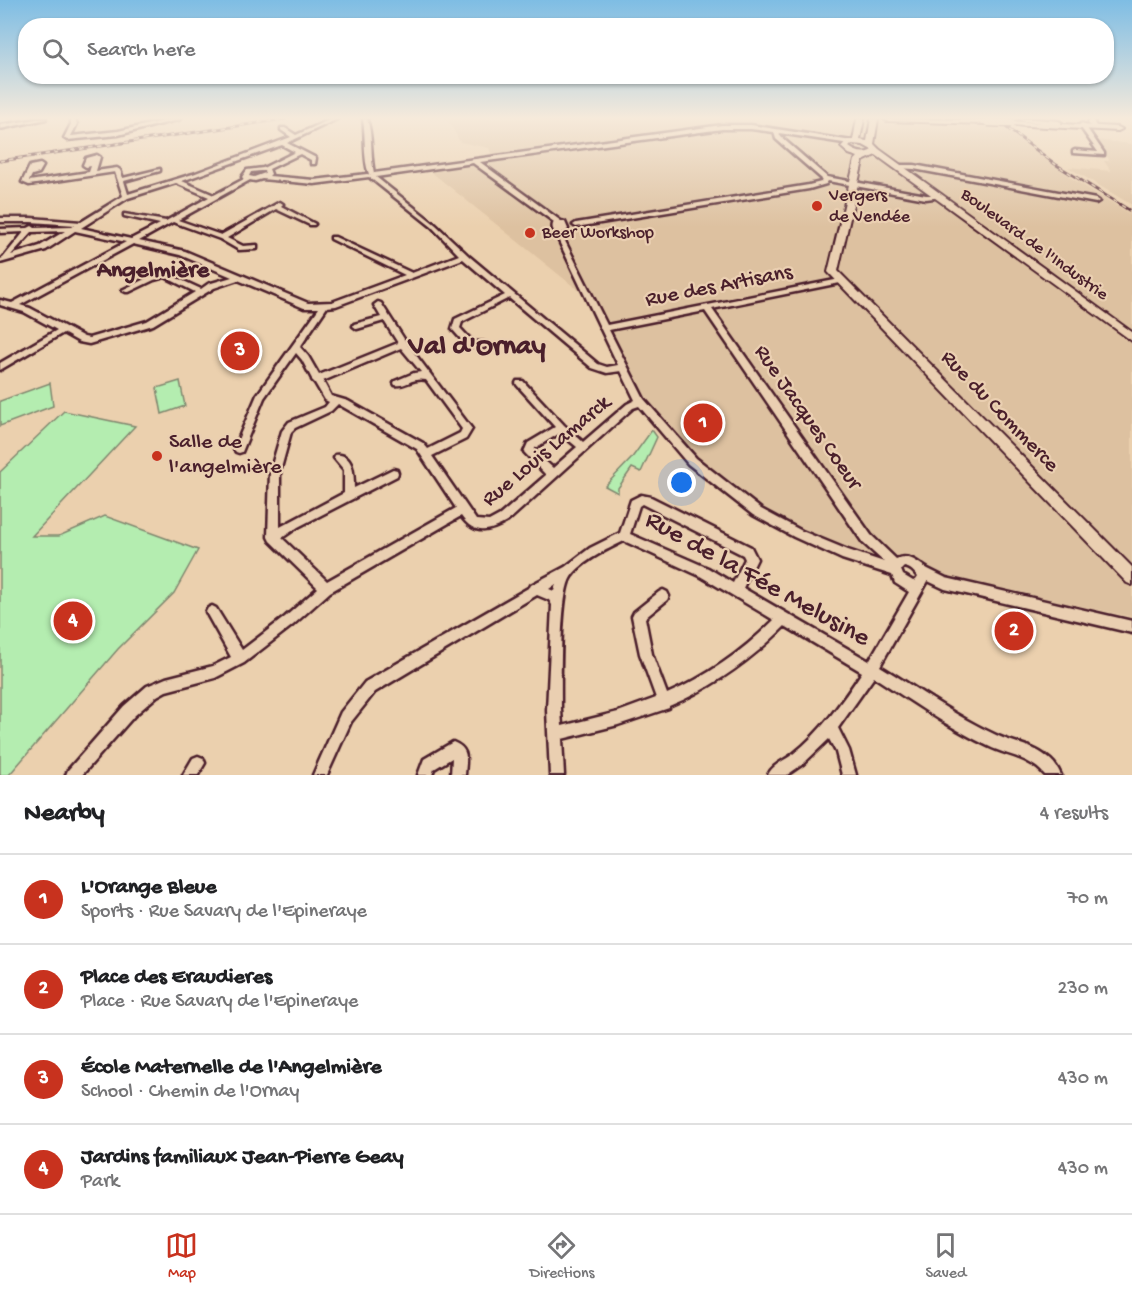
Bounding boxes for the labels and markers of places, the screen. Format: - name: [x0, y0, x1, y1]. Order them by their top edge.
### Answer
- place label: Vergers de Vendée: [828, 186, 911, 228]
- marker: Vergers de Vendée: [810, 199, 824, 213]
- place label: Beer Workshop: [541, 223, 654, 244]
- marker: Beer Workshop: [523, 226, 537, 240]
- pin: 3: [220, 328, 260, 374]
- pin: 1: [684, 400, 722, 446]
- place label: Salle de l'angelmière: [169, 430, 282, 481]
- marker: Salle de l'angelmière: [150, 449, 164, 463]
- pin: 4: [54, 598, 92, 644]
- pin: 2: [994, 608, 1034, 654]

